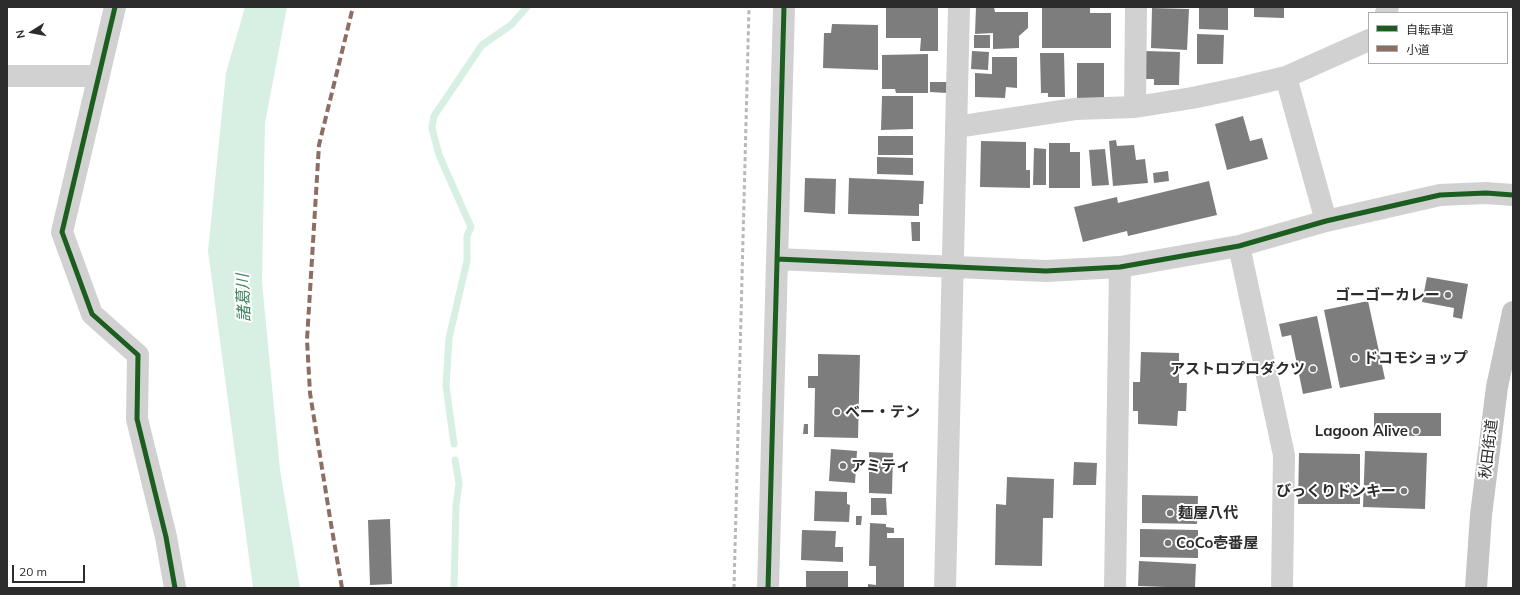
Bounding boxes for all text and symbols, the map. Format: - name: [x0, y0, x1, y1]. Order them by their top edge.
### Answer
- north arrow: [12, 12, 52, 52]
- legend: [1368, 12, 1508, 64]
- text: 自転車道: [1406, 22, 1454, 37]
- text: N: [13, 29, 28, 40]
- text: 小道: [1406, 42, 1430, 57]
- water label: 諸葛川: [234, 274, 254, 322]
- place label: ゴーゴーカレー: [1335, 286, 1440, 304]
- marker: ゴーゴーカレー: [1443, 290, 1453, 300]
- place label: ドコモショップ: [1363, 349, 1468, 367]
- marker: ドコモショップ: [1350, 353, 1360, 363]
- place label: アストロプロダクツ: [1170, 360, 1305, 378]
- marker: アストロプロダクツ: [1308, 364, 1318, 374]
- place label: ベー・テン: [845, 403, 920, 421]
- marker: ベー・テン: [832, 407, 842, 417]
- street label: 秋田街道: [1476, 418, 1502, 480]
- place label: Lagoon Alive: [1315, 422, 1408, 440]
- marker: Lagoon Alive: [1411, 426, 1421, 436]
- place label: アミティ: [851, 457, 911, 475]
- marker: アミティ: [838, 461, 848, 471]
- place label: びっくりドンキー: [1276, 482, 1396, 500]
- marker: びっくりドンキー: [1399, 486, 1409, 496]
- place label: 麺屋八代: [1178, 504, 1238, 522]
- marker: 麺屋八代: [1165, 508, 1175, 518]
- place label: CoCo壱番屋: [1176, 534, 1258, 552]
- marker: CoCo壱番屋: [1163, 538, 1173, 548]
- scale bar: [14, 557, 87, 583]
- text: 20 m: [19, 564, 47, 579]

